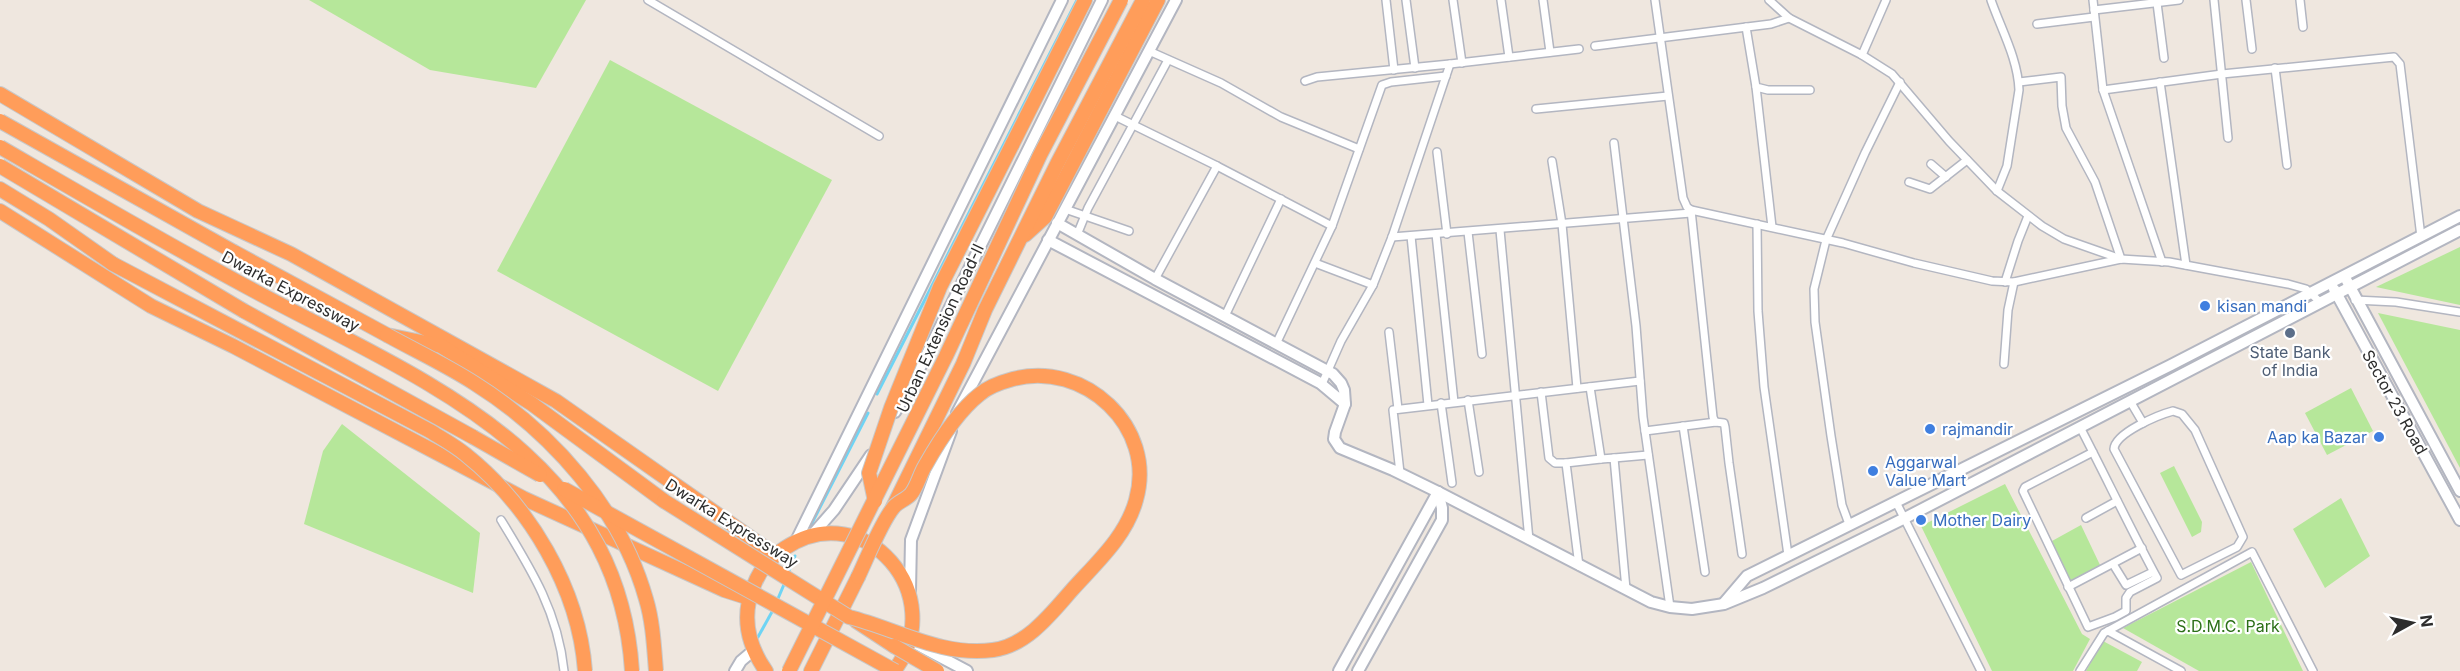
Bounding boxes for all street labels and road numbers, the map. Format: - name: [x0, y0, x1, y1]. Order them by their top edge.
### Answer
- street label: Urban Extension Road-II: [892, 240, 988, 416]
- street label: Dwarka Expressway: [219, 246, 363, 336]
- street label: Sector 23 Road: [2358, 346, 2432, 458]
- street label: Dwarka Expressway: [662, 474, 802, 572]

